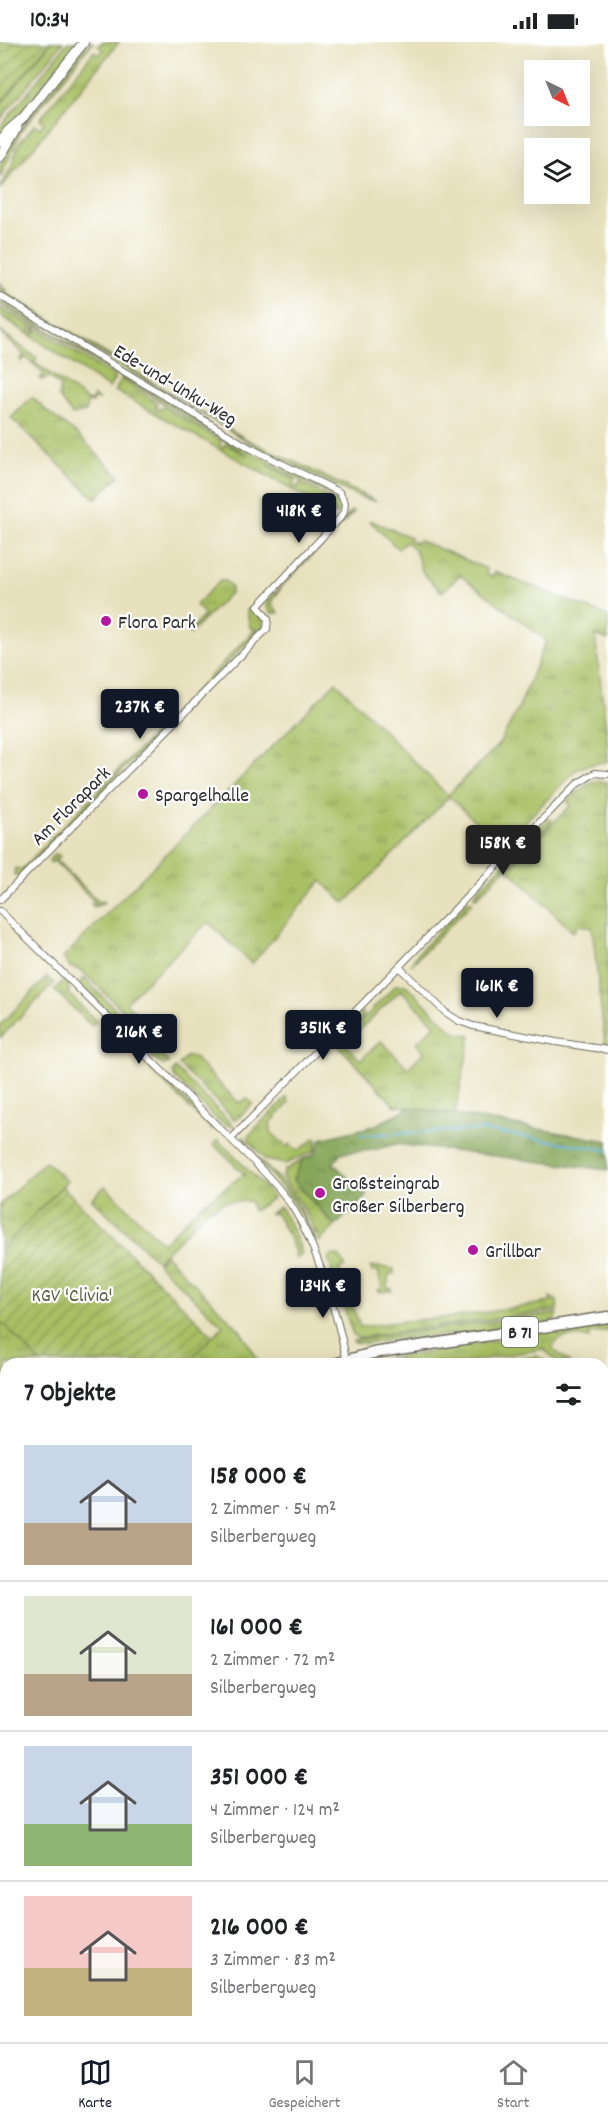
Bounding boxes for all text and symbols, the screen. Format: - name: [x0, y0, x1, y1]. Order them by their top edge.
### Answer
- text: 10:34: [30, 6, 69, 37]
- north arrow: [524, 60, 590, 126]
- map controls: [524, 60, 590, 204]
- button: layers: [524, 138, 590, 204]
- street label: Ede-und-Unku-Weg: [107, 339, 242, 435]
- pin: 418K €: [250, 493, 348, 544]
- text: 418K €: [276, 498, 322, 526]
- place label: Flora Park: [118, 610, 196, 638]
- marker: Flora Park: [99, 614, 113, 628]
- pin: 237K €: [91, 689, 189, 740]
- text: 237K €: [115, 694, 165, 722]
- street label: Am Florapark: [26, 761, 118, 853]
- place label: Spargelhalle: [155, 783, 249, 811]
- marker: Spargelhalle: [136, 787, 150, 801]
- pin: 158K €: [454, 825, 552, 876]
- text: 158K €: [480, 830, 526, 858]
- pin: 161K €: [448, 968, 546, 1019]
- text: 161K €: [475, 973, 519, 1001]
- pin: 351K €: [274, 1010, 372, 1061]
- pin: 216K €: [90, 1014, 188, 1065]
- text: 351K €: [299, 1015, 347, 1043]
- text: 216K €: [115, 1019, 163, 1047]
- place label: Großsteingrab Großer Silberberg: [332, 1171, 464, 1222]
- marker: Großsteingrab Großer Silberberg: [313, 1186, 327, 1200]
- place label: Grillbar: [485, 1239, 542, 1267]
- marker: Grillbar: [466, 1243, 480, 1257]
- pin: 134K €: [274, 1268, 372, 1319]
- text: 134K €: [300, 1273, 346, 1301]
- park label: KGV 'Clivia': [31, 1283, 113, 1311]
- road number: B 71: [502, 1317, 538, 1347]
- text: 7 Objekte: [24, 1376, 116, 1413]
- icon: filters: [552, 1378, 585, 1411]
- text: 158 000 €: [210, 1459, 307, 1496]
- icon: home: [72, 1469, 144, 1541]
- text: 2 Zimmer · 54 m²: [210, 1496, 336, 1524]
- text: Silberbergweg: [210, 1524, 316, 1552]
- text: 161 000 €: [210, 1610, 303, 1647]
- icon: home: [72, 1620, 144, 1692]
- text: 2 Zimmer · 72 m²: [210, 1647, 335, 1675]
- text: Silberbergweg: [210, 1675, 316, 1703]
- text: 351 000 €: [210, 1760, 308, 1797]
- icon: home: [72, 1770, 144, 1842]
- text: 4 Zimmer · 124 m²: [210, 1797, 340, 1825]
- text: Silberbergweg: [210, 1825, 316, 1853]
- text: 216 000 €: [210, 1910, 309, 1947]
- icon: home: [72, 1920, 144, 1992]
- text: 3 Zimmer · 83 m²: [210, 1947, 336, 1975]
- text: Silberbergweg: [210, 1975, 316, 2003]
- tab: Karte: [78, 2056, 112, 2115]
- tab: Gespeichert: [268, 2056, 340, 2115]
- tab: Start: [497, 2056, 530, 2115]

